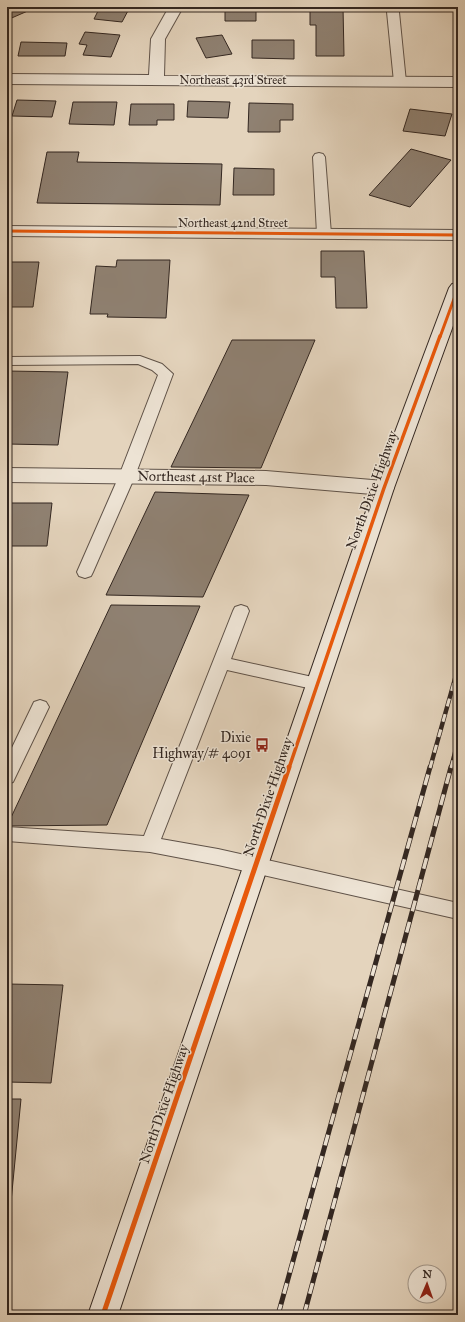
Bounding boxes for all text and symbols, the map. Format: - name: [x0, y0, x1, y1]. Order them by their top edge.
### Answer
- street label: Northeast 43rd Street: [179, 73, 287, 87]
- street label: Northeast 42nd Street: [178, 216, 289, 230]
- street label: North Dixie Highway: [343, 428, 402, 552]
- street label: Northeast 41st Place: [137, 467, 255, 487]
- place label: Dixie Highway/# 4091: [152, 729, 251, 762]
- street label: North Dixie Highway: [240, 735, 297, 859]
- bus stop icon: Dixie Highway/# 4091: [254, 737, 270, 753]
- street label: North Dixie Highway: [136, 1042, 193, 1166]
- north arrow: [407, 1264, 447, 1304]
- text: N: [422, 1268, 433, 1281]

